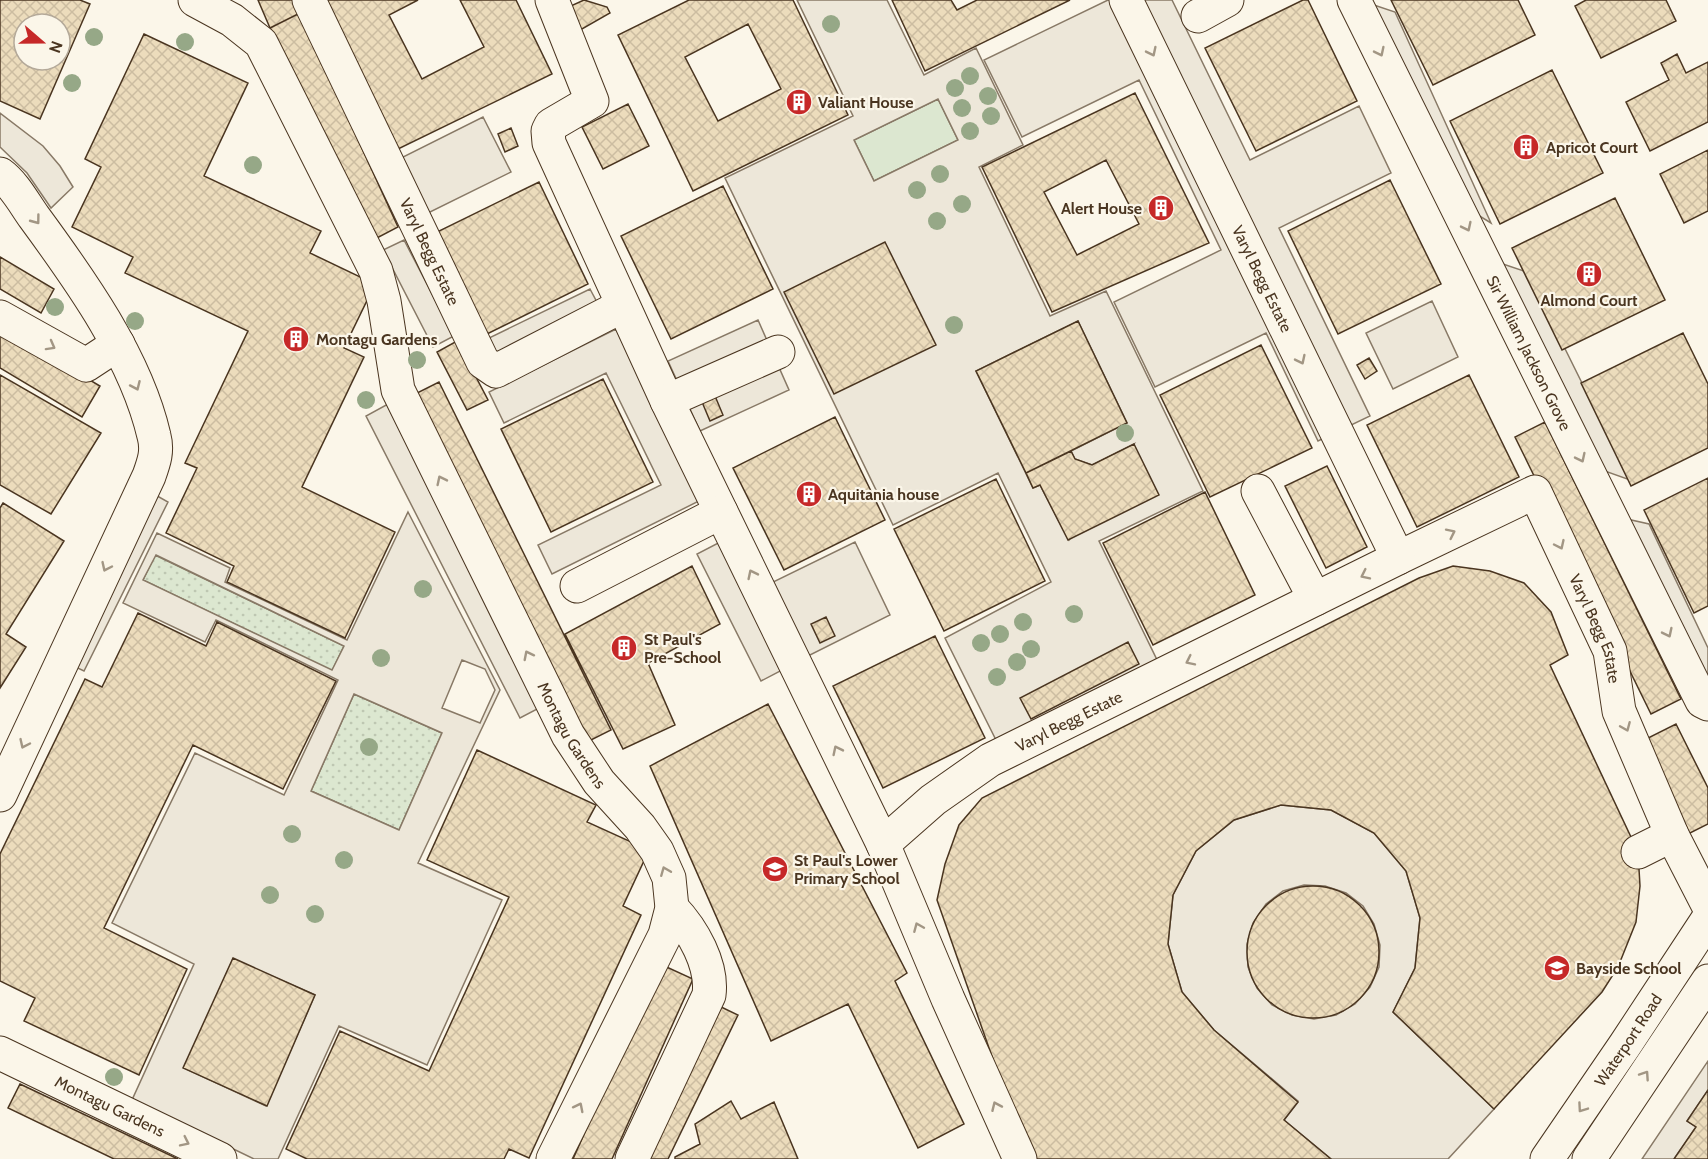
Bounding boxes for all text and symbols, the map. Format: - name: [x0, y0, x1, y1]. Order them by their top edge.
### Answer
- north arrow: [12, 12, 72, 72]
- text: N: [45, 38, 66, 56]
- one-way arrow: [1145, 46, 1156, 57]
- one-way arrow: [1373, 46, 1385, 57]
- building icon: Valiant House: [784, 87, 814, 117]
- place label: Valiant House: [818, 93, 914, 112]
- building icon: Apricot Court: [1511, 132, 1541, 162]
- place label: Apricot Court: [1546, 138, 1638, 157]
- building icon: Alert House: [1146, 193, 1176, 223]
- street label: Varyl Begg Estate: [396, 195, 464, 308]
- place label: Alert House: [1061, 199, 1142, 218]
- one-way arrow: [29, 213, 40, 224]
- one-way arrow: [1460, 221, 1471, 232]
- street label: Varyl Begg Estate: [1228, 223, 1296, 335]
- building icon: Almond Court: [1574, 259, 1604, 289]
- street label: Sir William Jackson Grove: [1483, 272, 1576, 433]
- place label: Almond Court: [1541, 291, 1638, 310]
- building icon: Montagu Gardens: [281, 324, 311, 354]
- place label: Montagu Gardens: [316, 330, 438, 349]
- one-way arrow: [45, 339, 55, 350]
- one-way arrow: [1294, 354, 1306, 365]
- one-way arrow: [129, 380, 141, 391]
- one-way arrow: [1574, 452, 1586, 463]
- one-way arrow: [437, 475, 448, 486]
- building icon: Aquitania house: [794, 479, 824, 509]
- place label: Aquitania house: [828, 485, 939, 504]
- one-way arrow: [1445, 528, 1456, 540]
- one-way arrow: [1553, 538, 1565, 549]
- one-way arrow: [102, 561, 114, 572]
- one-way arrow: [1360, 567, 1371, 579]
- one-way arrow: [747, 570, 759, 581]
- street label: Varyl Begg Estate: [1566, 571, 1624, 684]
- one-way arrow: [1661, 627, 1672, 638]
- place label: St Paul's Pre-School: [644, 630, 721, 667]
- building icon: St Paul's Pre-School: [609, 633, 639, 663]
- one-way arrow: [524, 650, 535, 661]
- one-way arrow: [1185, 654, 1196, 665]
- street label: Montagu Gardens: [534, 679, 610, 793]
- street label: Varyl Begg Estate: [1012, 687, 1125, 755]
- one-way arrow: [1619, 720, 1631, 731]
- one-way arrow: [19, 738, 31, 749]
- one-way arrow: [833, 745, 845, 756]
- place label: St Paul's Lower Primary School: [794, 851, 900, 888]
- school or university icon: St Paul's Lower Primary School: [760, 854, 790, 884]
- one-way arrow: [660, 866, 672, 877]
- one-way arrow: [913, 922, 925, 933]
- school or university icon: Bayside School: [1542, 953, 1572, 983]
- place label: Bayside School: [1576, 959, 1682, 978]
- street label: Waterport Road: [1590, 990, 1666, 1090]
- street label: Montagu Gardens: [52, 1071, 168, 1141]
- one-way arrow: [1637, 1071, 1648, 1082]
- one-way arrow: [991, 1101, 1003, 1112]
- one-way arrow: [1578, 1101, 1589, 1112]
- one-way arrow: [572, 1102, 584, 1113]
- one-way arrow: [179, 1135, 190, 1146]

